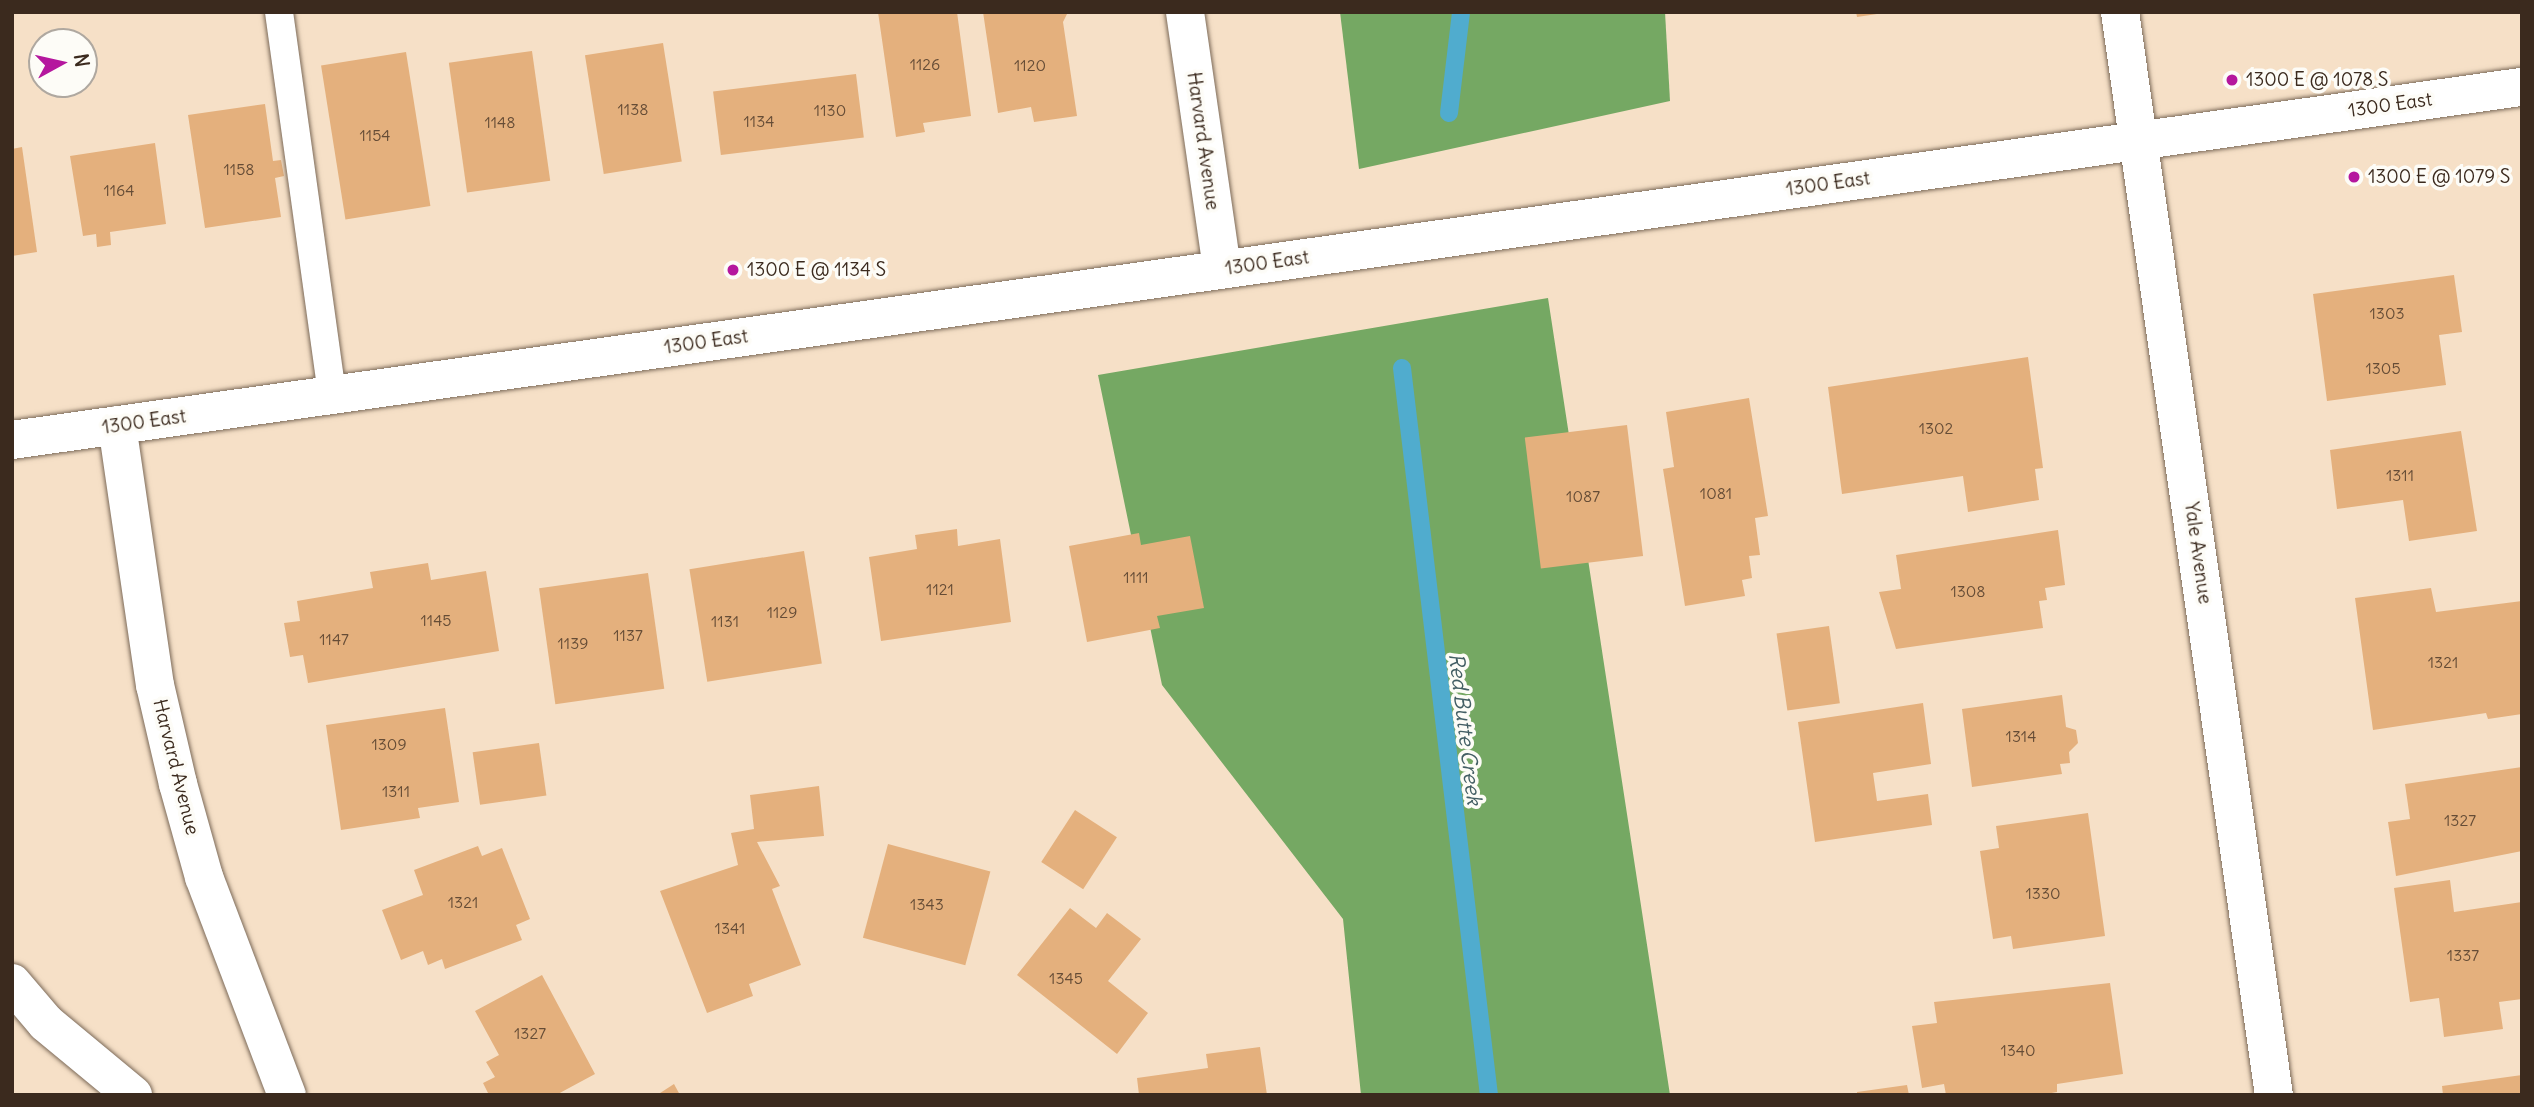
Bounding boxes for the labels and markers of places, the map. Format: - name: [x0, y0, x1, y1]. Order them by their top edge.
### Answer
- place label: 1300 E @ 1078 S: [2246, 69, 2388, 91]
- marker: 1300 E @ 1078 S: [2224, 72, 2240, 88]
- place label: 1300 E @ 1079 S: [2368, 166, 2510, 188]
- marker: 1300 E @ 1079 S: [2346, 169, 2362, 185]
- place label: 1300 E @ 1134 S: [747, 259, 886, 281]
- marker: 1300 E @ 1134 S: [725, 262, 741, 278]

